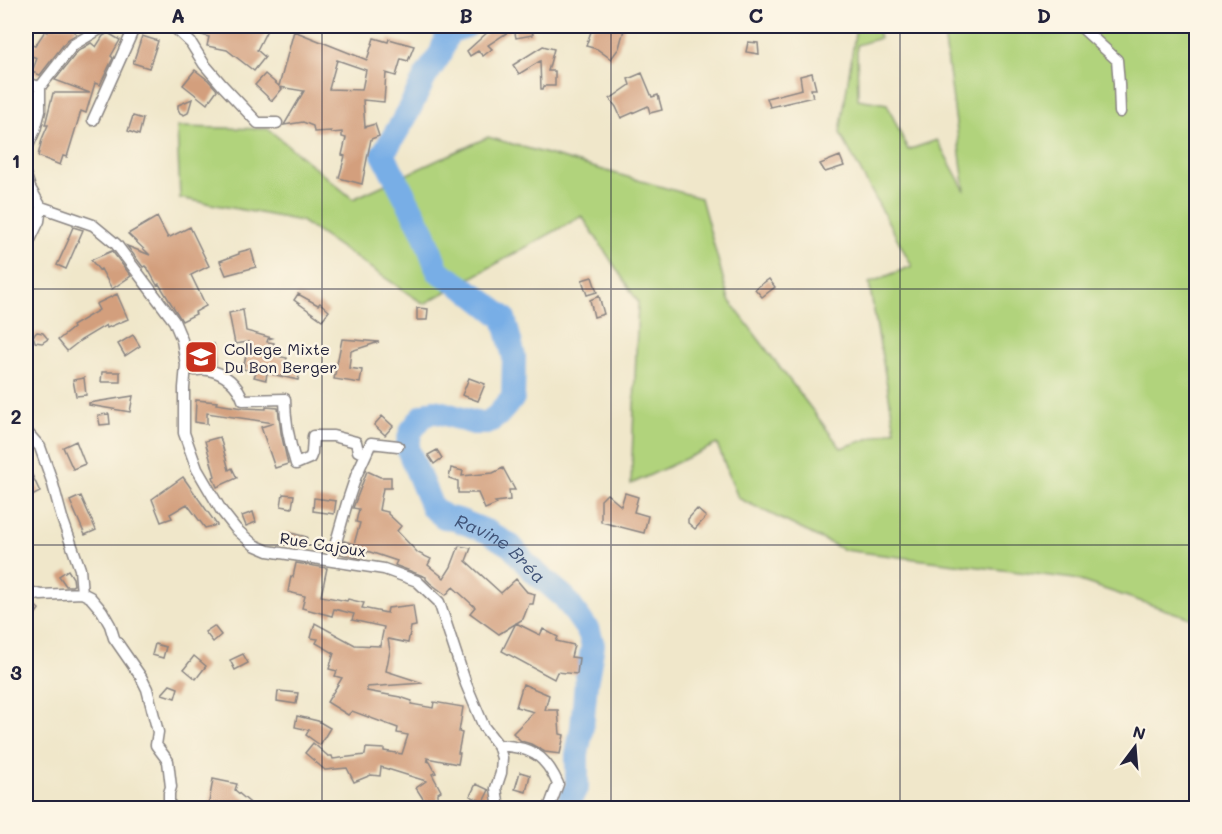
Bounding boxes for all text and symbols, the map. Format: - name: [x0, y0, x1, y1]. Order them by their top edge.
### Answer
- text: A: [171, 2, 185, 28]
- text: B: [459, 2, 473, 28]
- text: C: [749, 2, 764, 28]
- text: D: [1037, 2, 1051, 28]
- text: 1: [12, 147, 20, 173]
- place label: College Mixte Du Bon Berger: [224, 338, 337, 377]
- school or university icon: College Mixte Du Bon Berger: [183, 339, 219, 375]
- text: 2: [10, 403, 22, 429]
- water label: Ravine Bréa: [452, 508, 551, 588]
- street label: Rue Cajoux: [278, 527, 368, 561]
- text: 3: [10, 659, 22, 685]
- north arrow: [1105, 717, 1165, 777]
- text: N: [1131, 720, 1148, 744]

